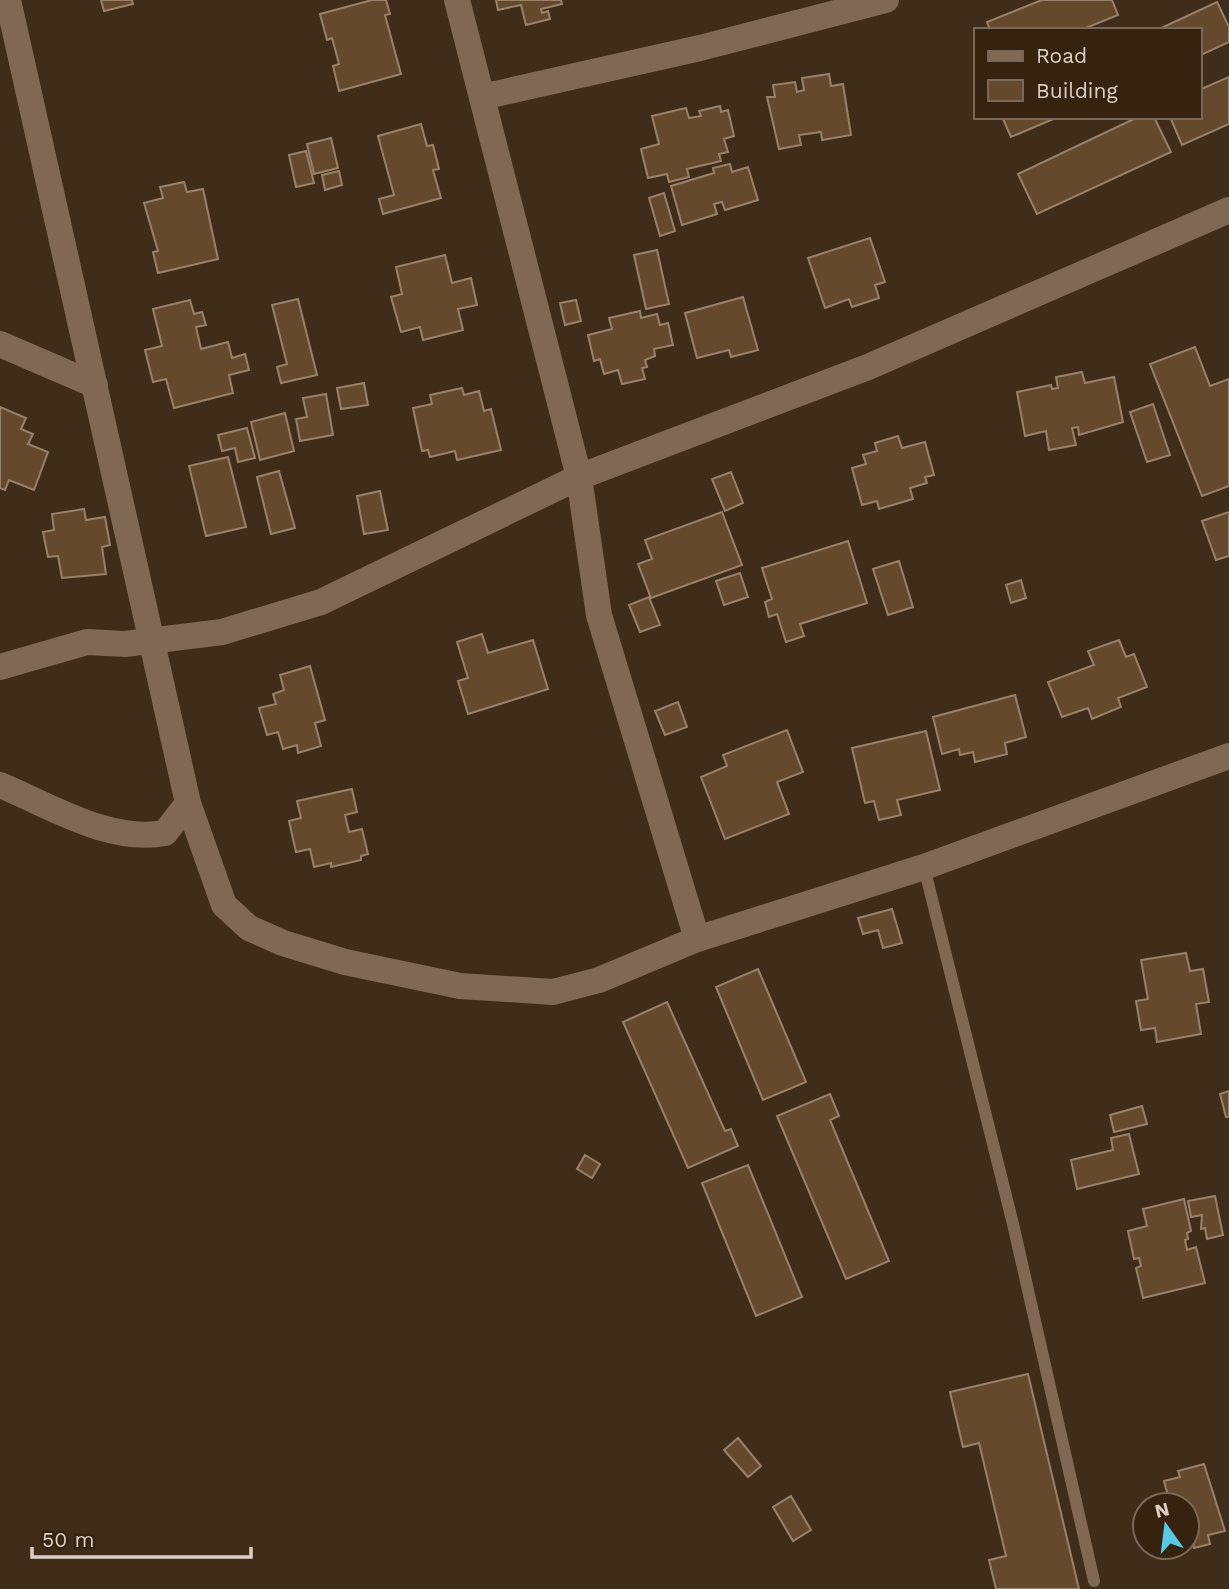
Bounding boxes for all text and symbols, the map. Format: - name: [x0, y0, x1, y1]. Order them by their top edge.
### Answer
- legend: [974, 28, 1201, 119]
- text: Road: [1036, 43, 1087, 68]
- text: Building: [1036, 78, 1118, 103]
- north arrow: [1131, 1491, 1201, 1561]
- text: N: [1152, 1497, 1172, 1523]
- scale bar: [32, 1516, 250, 1560]
- text: 50 m: [42, 1527, 94, 1552]

